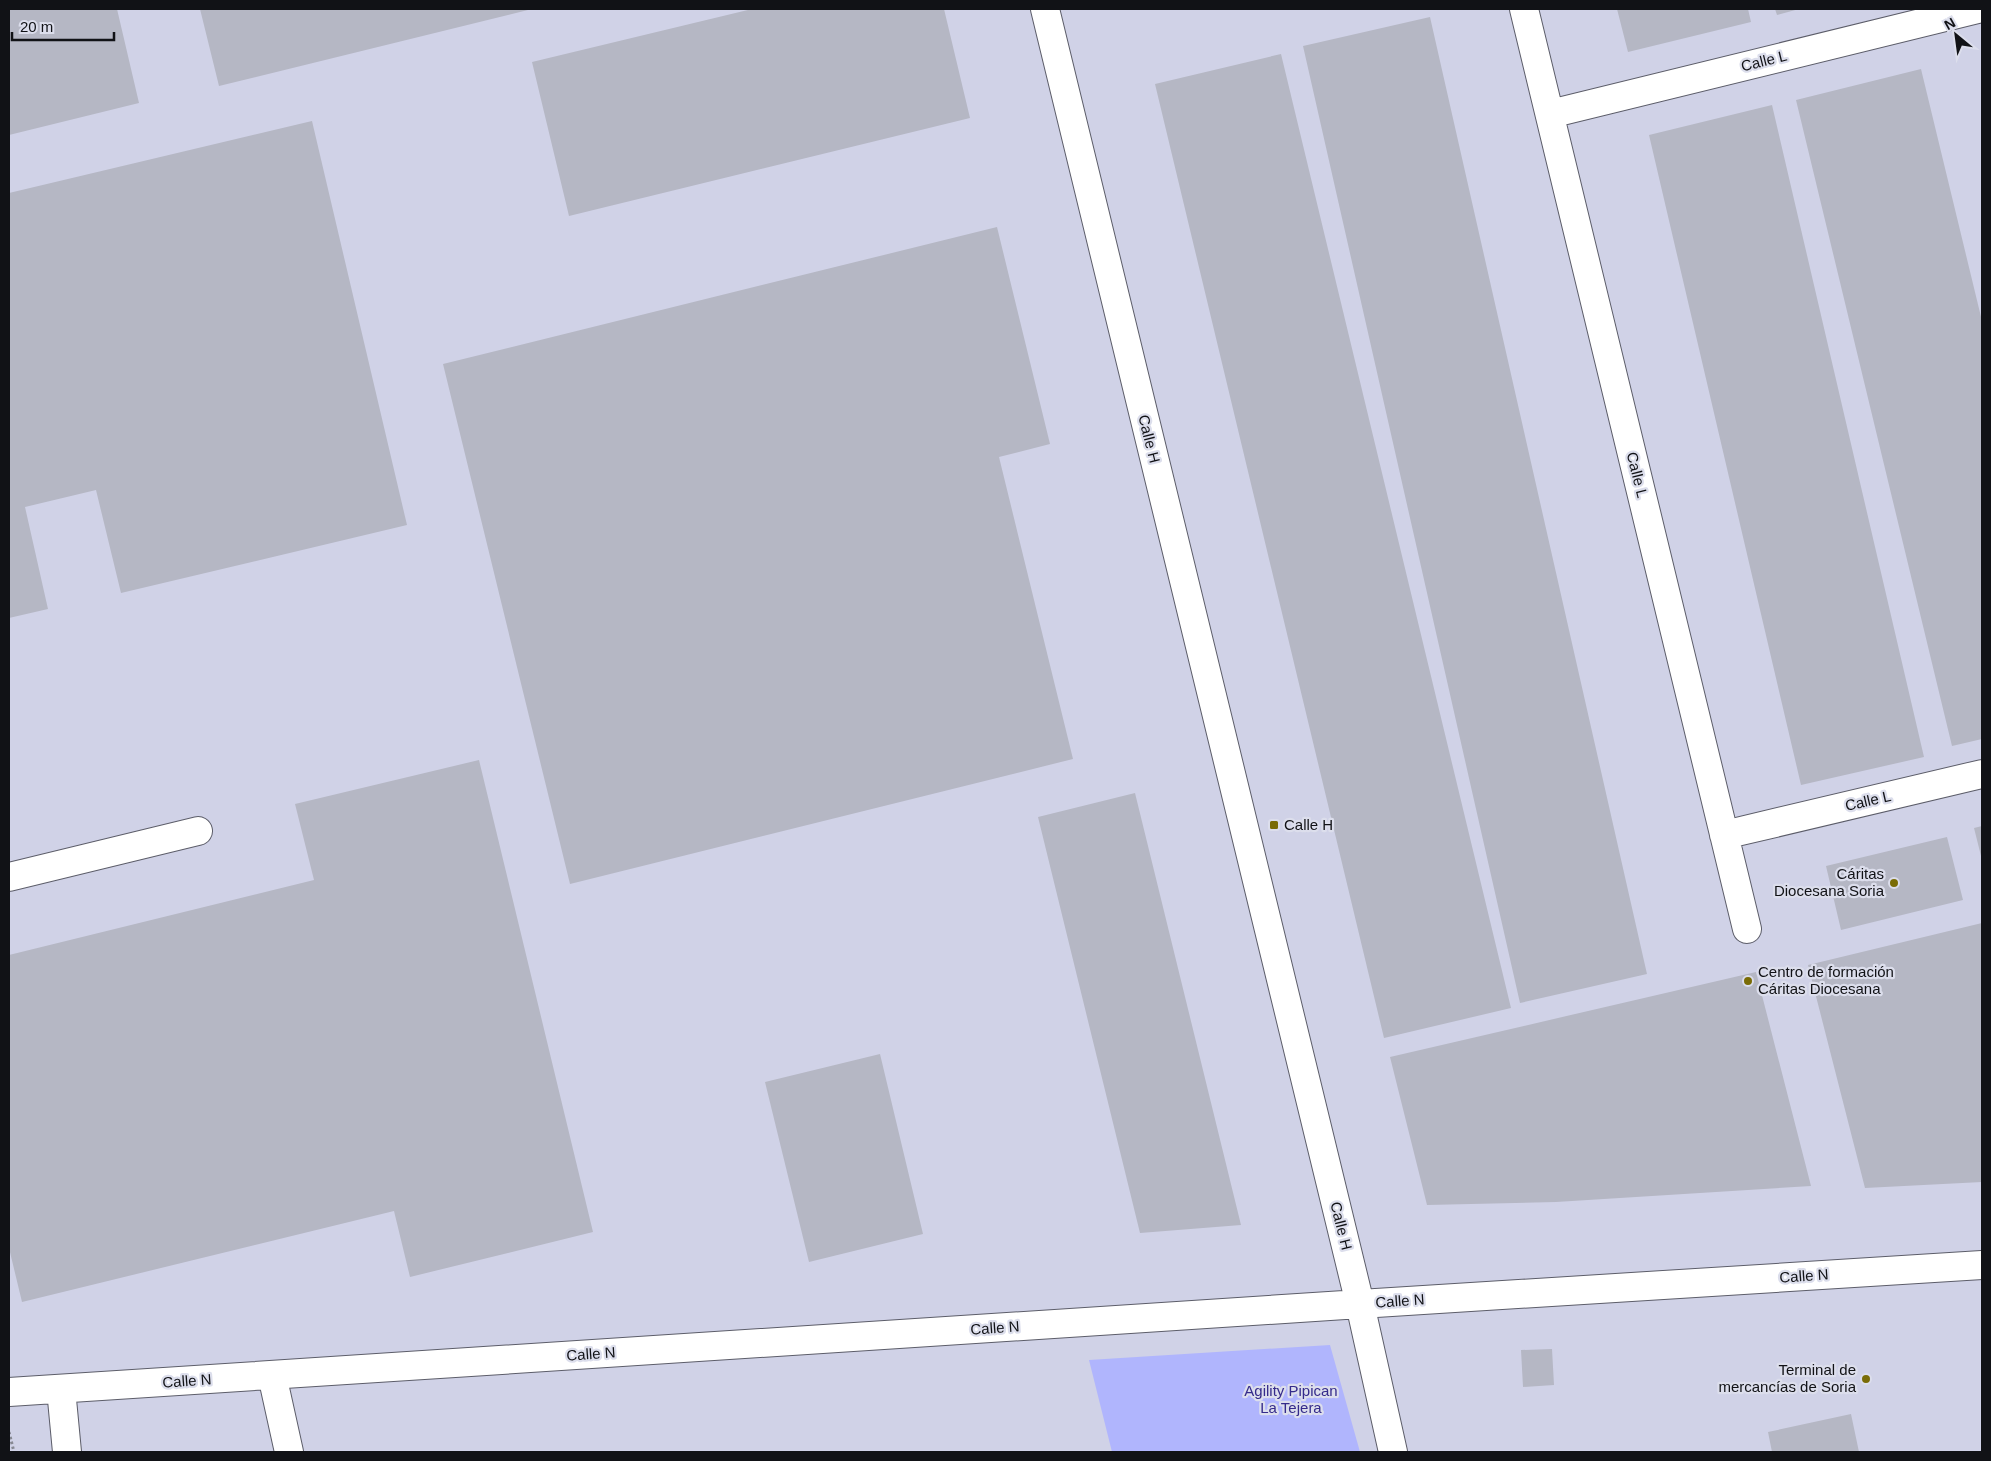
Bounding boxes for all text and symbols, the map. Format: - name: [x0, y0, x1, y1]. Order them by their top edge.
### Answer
- scale bar: [12, 10, 115, 42]
- north arrow: [1931, 10, 1981, 60]
- text: N: [1941, 14, 1958, 33]
- text: 20 m: [20, 18, 53, 35]
- street label: Calle L: [1739, 47, 1789, 74]
- street label: Calle H: [1135, 413, 1164, 465]
- street label: Calle L: [1624, 450, 1651, 500]
- street label: Calle L: [1843, 787, 1893, 814]
- place label: Calle H: [1284, 816, 1333, 833]
- marker: Calle H: [1268, 819, 1280, 831]
- place label: Cáritas Diocesana Soria: [1774, 865, 1885, 899]
- marker: Cáritas Diocesana Soria: [1888, 877, 1900, 889]
- place label: Centro de formación Cáritas Diocesana: [1758, 963, 1894, 997]
- marker: Centro de formación Cáritas Diocesana: [1742, 975, 1754, 987]
- street label: Calle H: [1327, 1200, 1356, 1252]
- street label: Calle N: [1779, 1265, 1829, 1286]
- street label: Calle N: [1375, 1290, 1425, 1311]
- street label: Calle N: [970, 1317, 1020, 1338]
- street label: Calle N: [566, 1343, 616, 1364]
- place label: Terminal de mercancías de Soria: [1718, 1361, 1857, 1395]
- street label: Calle N: [162, 1370, 212, 1391]
- marker: Terminal de mercancías de Soria: [1860, 1373, 1872, 1385]
- park label: Agility Pipican La Tejera: [1244, 1382, 1338, 1416]

